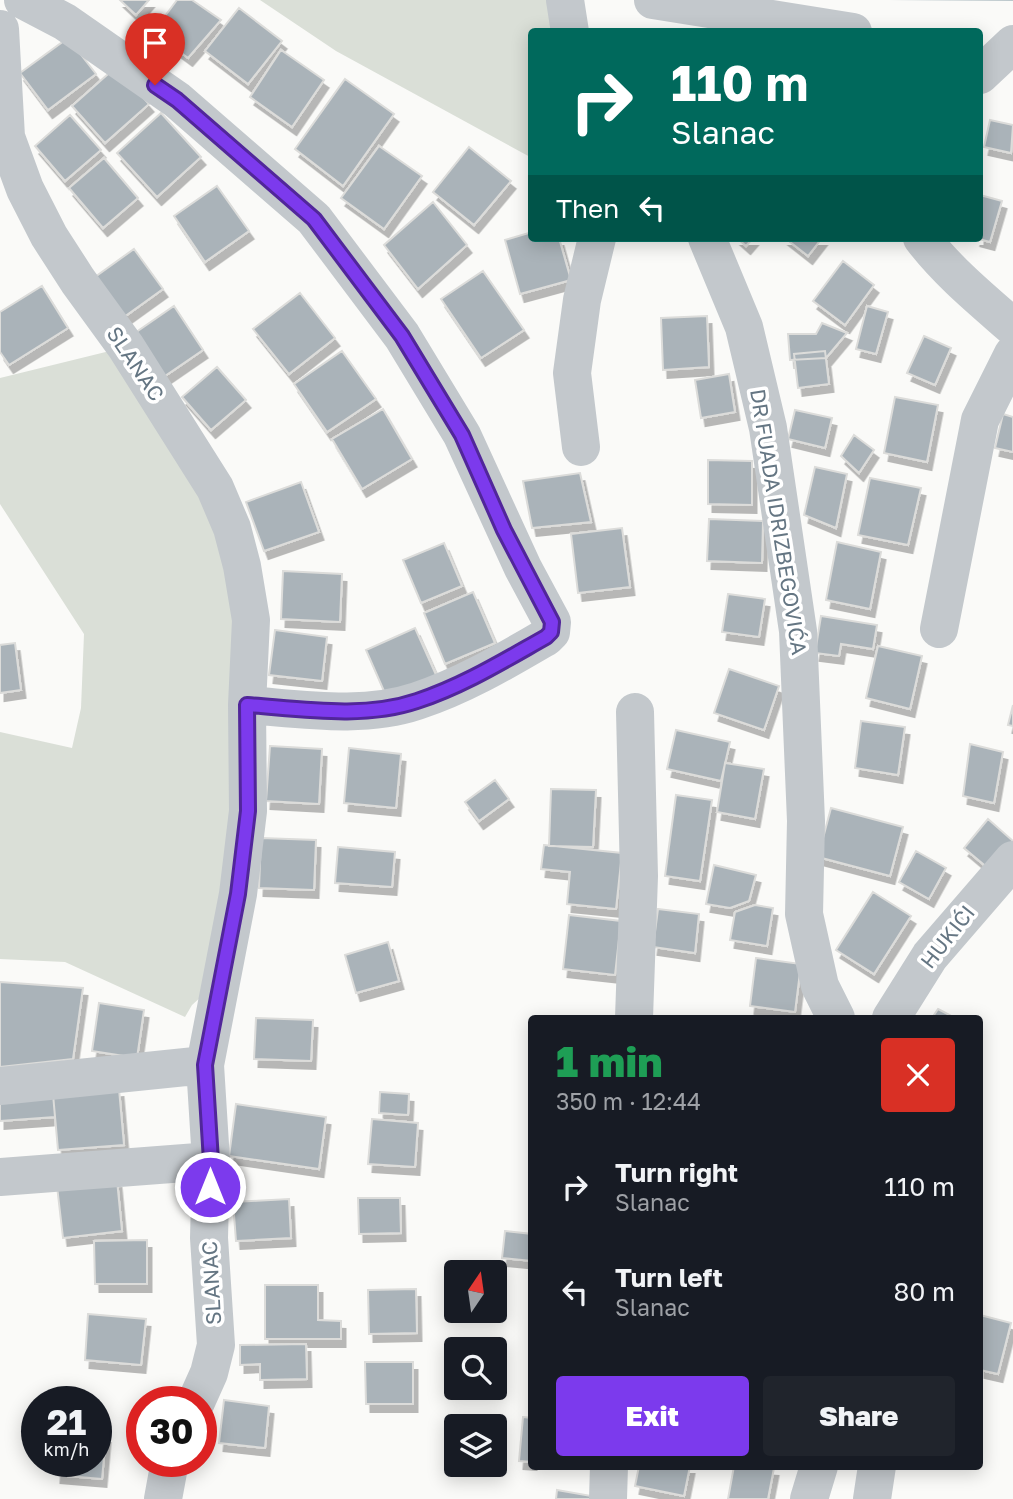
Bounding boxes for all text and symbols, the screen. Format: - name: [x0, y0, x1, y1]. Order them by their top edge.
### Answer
- pin: [125, 13, 185, 85]
- icon: arrive: [136, 24, 174, 62]
- text: 110 m: [671, 53, 808, 112]
- icon: right: [556, 56, 647, 147]
- text: Slanac: [671, 113, 775, 151]
- icon: left: [633, 189, 671, 227]
- text: Then: [556, 193, 619, 224]
- street label: SLANAC: [102, 321, 170, 406]
- street label: DR FUADA IDRIZBEGOVIĆA: [745, 387, 813, 657]
- street label: HUKIĆI: [914, 900, 980, 973]
- text: 1 min: [556, 1036, 663, 1086]
- button: close: [881, 1038, 955, 1112]
- text: 350 m · 12:44: [556, 1087, 701, 1115]
- position arrow: [173, 1150, 247, 1224]
- text: Turn right: [615, 1157, 738, 1188]
- icon: right: [556, 1168, 594, 1206]
- text: 110 m: [884, 1171, 955, 1202]
- text: Slanac: [615, 1188, 690, 1216]
- street label: SLANAC: [196, 1240, 226, 1326]
- north arrow: [444, 1260, 508, 1323]
- map controls: [444, 1260, 507, 1477]
- text: Turn left: [615, 1262, 723, 1293]
- icon: left: [556, 1273, 594, 1311]
- text: 80 m: [894, 1276, 955, 1307]
- text: Slanac: [615, 1293, 690, 1321]
- button: search: [444, 1337, 507, 1400]
- button: Exit: [556, 1376, 749, 1456]
- button: Share: [763, 1376, 955, 1456]
- speed limit sign: 30: [126, 1386, 217, 1477]
- text: 21: [47, 1401, 86, 1443]
- button: layers: [444, 1414, 507, 1477]
- text: km/h: [44, 1438, 89, 1460]

